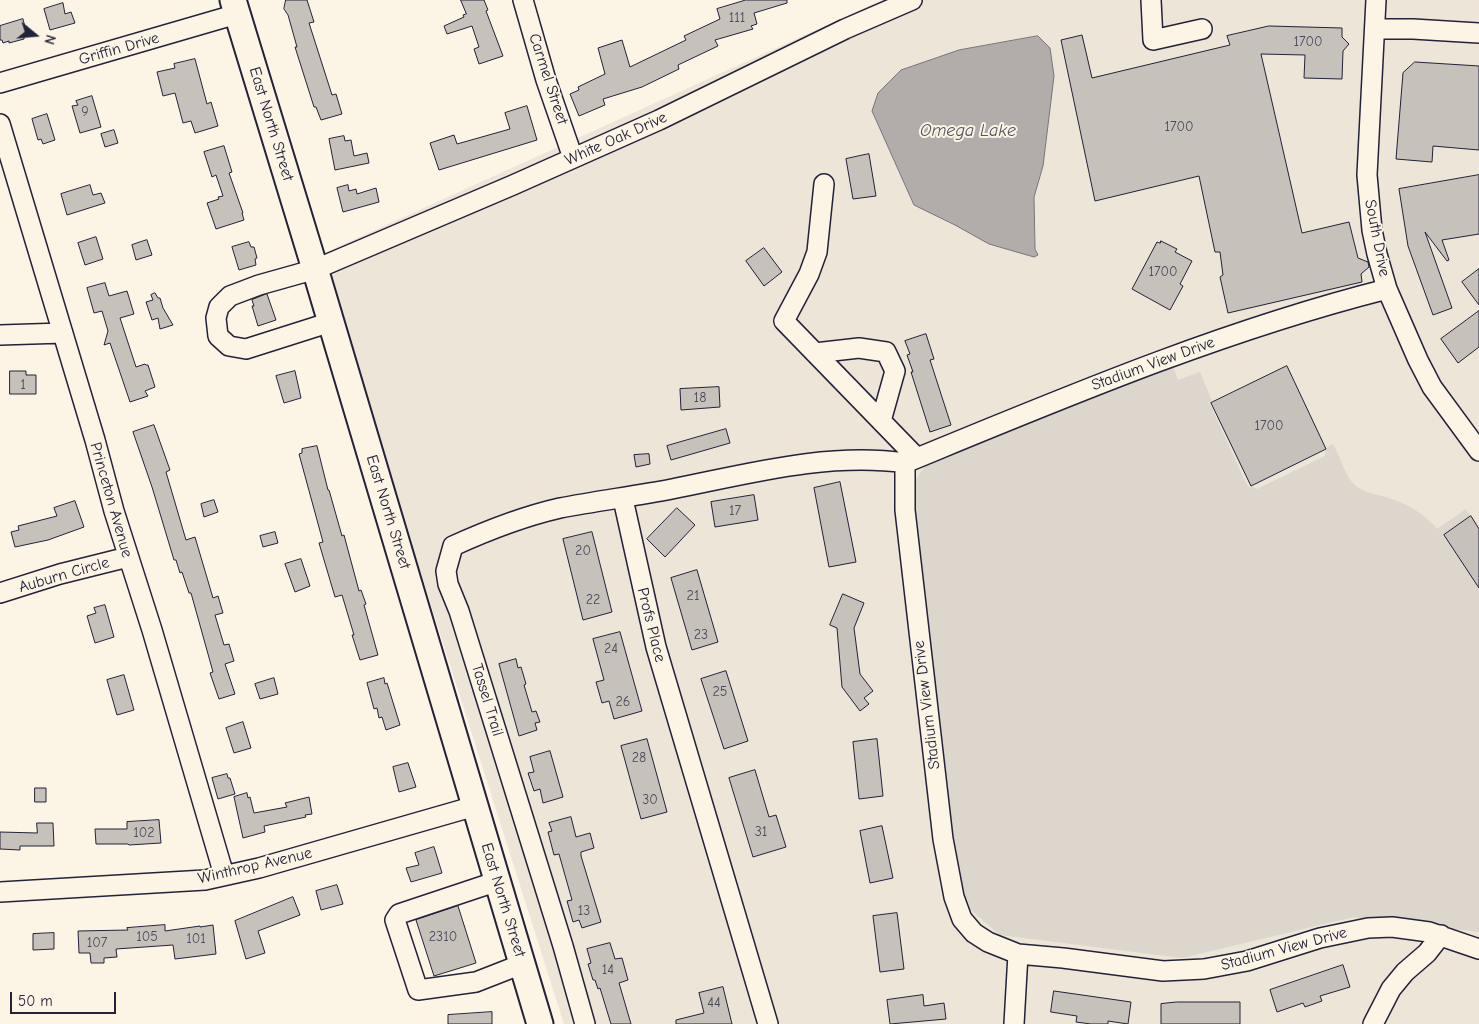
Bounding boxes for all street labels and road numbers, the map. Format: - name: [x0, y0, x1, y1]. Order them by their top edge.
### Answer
- street label: Griffin Drive: [77, 28, 161, 70]
- street label: Carmel Street: [524, 31, 572, 127]
- street label: East North Street: [245, 65, 297, 183]
- street label: White Oak Drive: [562, 108, 670, 170]
- street label: South Drive: [1360, 198, 1394, 278]
- street label: Stadium View Drive: [1089, 333, 1217, 395]
- street label: Princeton Avenue: [85, 440, 137, 560]
- street label: East North Street: [362, 453, 414, 571]
- street label: Auburn Circle: [17, 553, 111, 597]
- street label: Profs Place: [632, 586, 670, 664]
- street label: Stadium View Drive: [910, 639, 944, 771]
- street label: Tassel Trail: [467, 661, 507, 739]
- street label: East North Street: [477, 841, 529, 959]
- street label: Winthrop Avenue: [196, 844, 314, 888]
- street label: Stadium View Drive: [1219, 923, 1349, 975]

